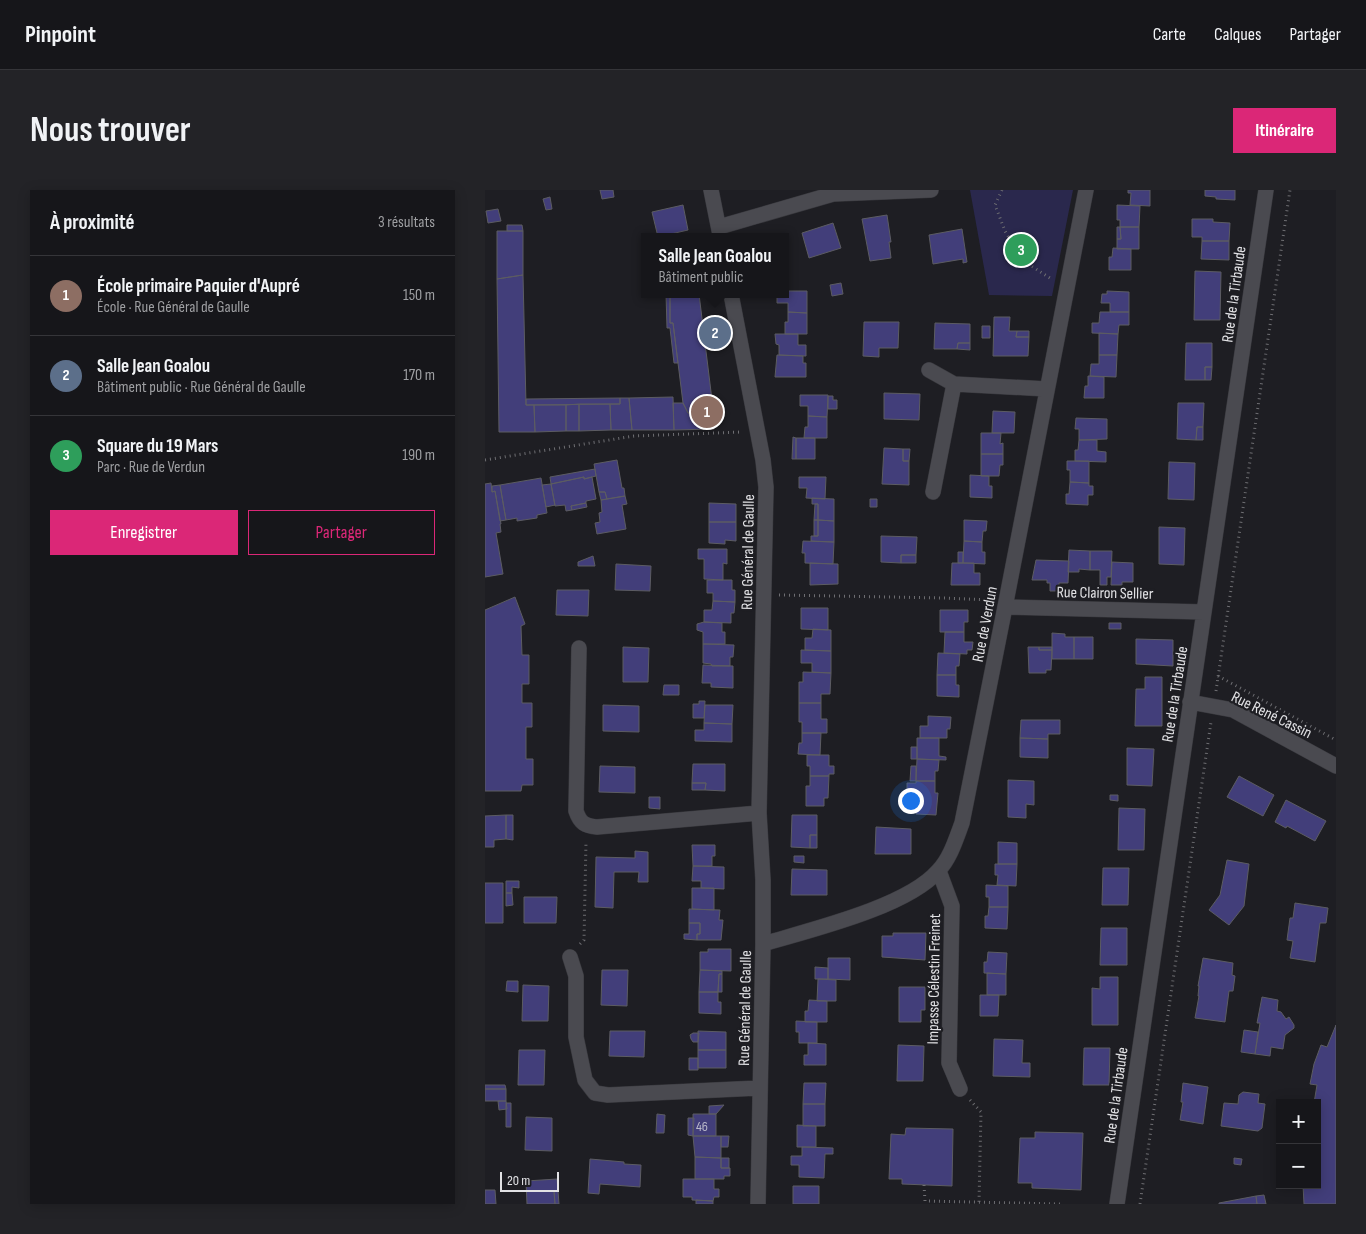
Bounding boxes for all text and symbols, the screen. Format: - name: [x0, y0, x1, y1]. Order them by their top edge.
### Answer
- text: Pinpoint: [25, 20, 96, 49]
- text: Carte: [1153, 24, 1186, 45]
- text: Calques: [1214, 24, 1261, 45]
- text: Partager: [1289, 24, 1341, 45]
- button: Itinéraire: [1233, 108, 1336, 153]
- text: Nous trouver: [30, 109, 191, 152]
- text: À proximité: [50, 210, 135, 235]
- text: 3 résultats: [378, 213, 435, 232]
- pin: 3: [1005, 231, 1037, 269]
- popup: [641, 233, 789, 298]
- text: Salle Jean Goalou: [658, 245, 772, 268]
- street label: Rue de la Tirbaude: [1218, 245, 1251, 344]
- text: Bâtiment public: [658, 268, 743, 287]
- text: École primaire Paquier d'Aupré: [97, 275, 300, 298]
- text: 1: [63, 286, 69, 305]
- text: 150 m: [403, 286, 435, 305]
- text: École · Rue Général de Gaulle: [97, 298, 250, 317]
- pin: 2: [699, 314, 731, 352]
- text: Salle Jean Goalou: [97, 355, 210, 378]
- text: 2: [62, 366, 70, 385]
- text: 170 m: [403, 366, 435, 385]
- text: Bâtiment public · Rue Général de Gaulle: [97, 378, 306, 397]
- pin: 1: [691, 393, 723, 431]
- text: Square du 19 Mars: [97, 435, 218, 458]
- text: 3: [62, 446, 70, 465]
- text: 190 m: [402, 446, 435, 465]
- text: Parc · Rue de Verdun: [97, 458, 205, 477]
- street label: Rue Général de Gaulle: [738, 494, 759, 610]
- button: Enregistrer: [50, 510, 238, 555]
- button: Partager: [248, 510, 435, 555]
- street label: Rue Clairon Sellier: [1056, 583, 1154, 604]
- street label: Rue de Verdun: [969, 585, 1002, 664]
- street label: Rue de la Tirbaude: [1159, 645, 1192, 744]
- street label: Rue René Cassin: [1228, 688, 1315, 743]
- your location: [898, 788, 924, 814]
- street label: Impasse Célestin Freinet: [924, 913, 945, 1045]
- street label: Rue Général de Gaulle: [735, 950, 756, 1066]
- street label: Rue de la Tirbaude: [1100, 1046, 1133, 1145]
- map controls: [1276, 1099, 1321, 1189]
- button: +: [1276, 1099, 1321, 1144]
- house number: 46: [696, 1118, 708, 1135]
- button: −: [1276, 1144, 1321, 1189]
- scale bar: [500, 1169, 559, 1192]
- text: 20 m: [507, 1172, 530, 1189]

